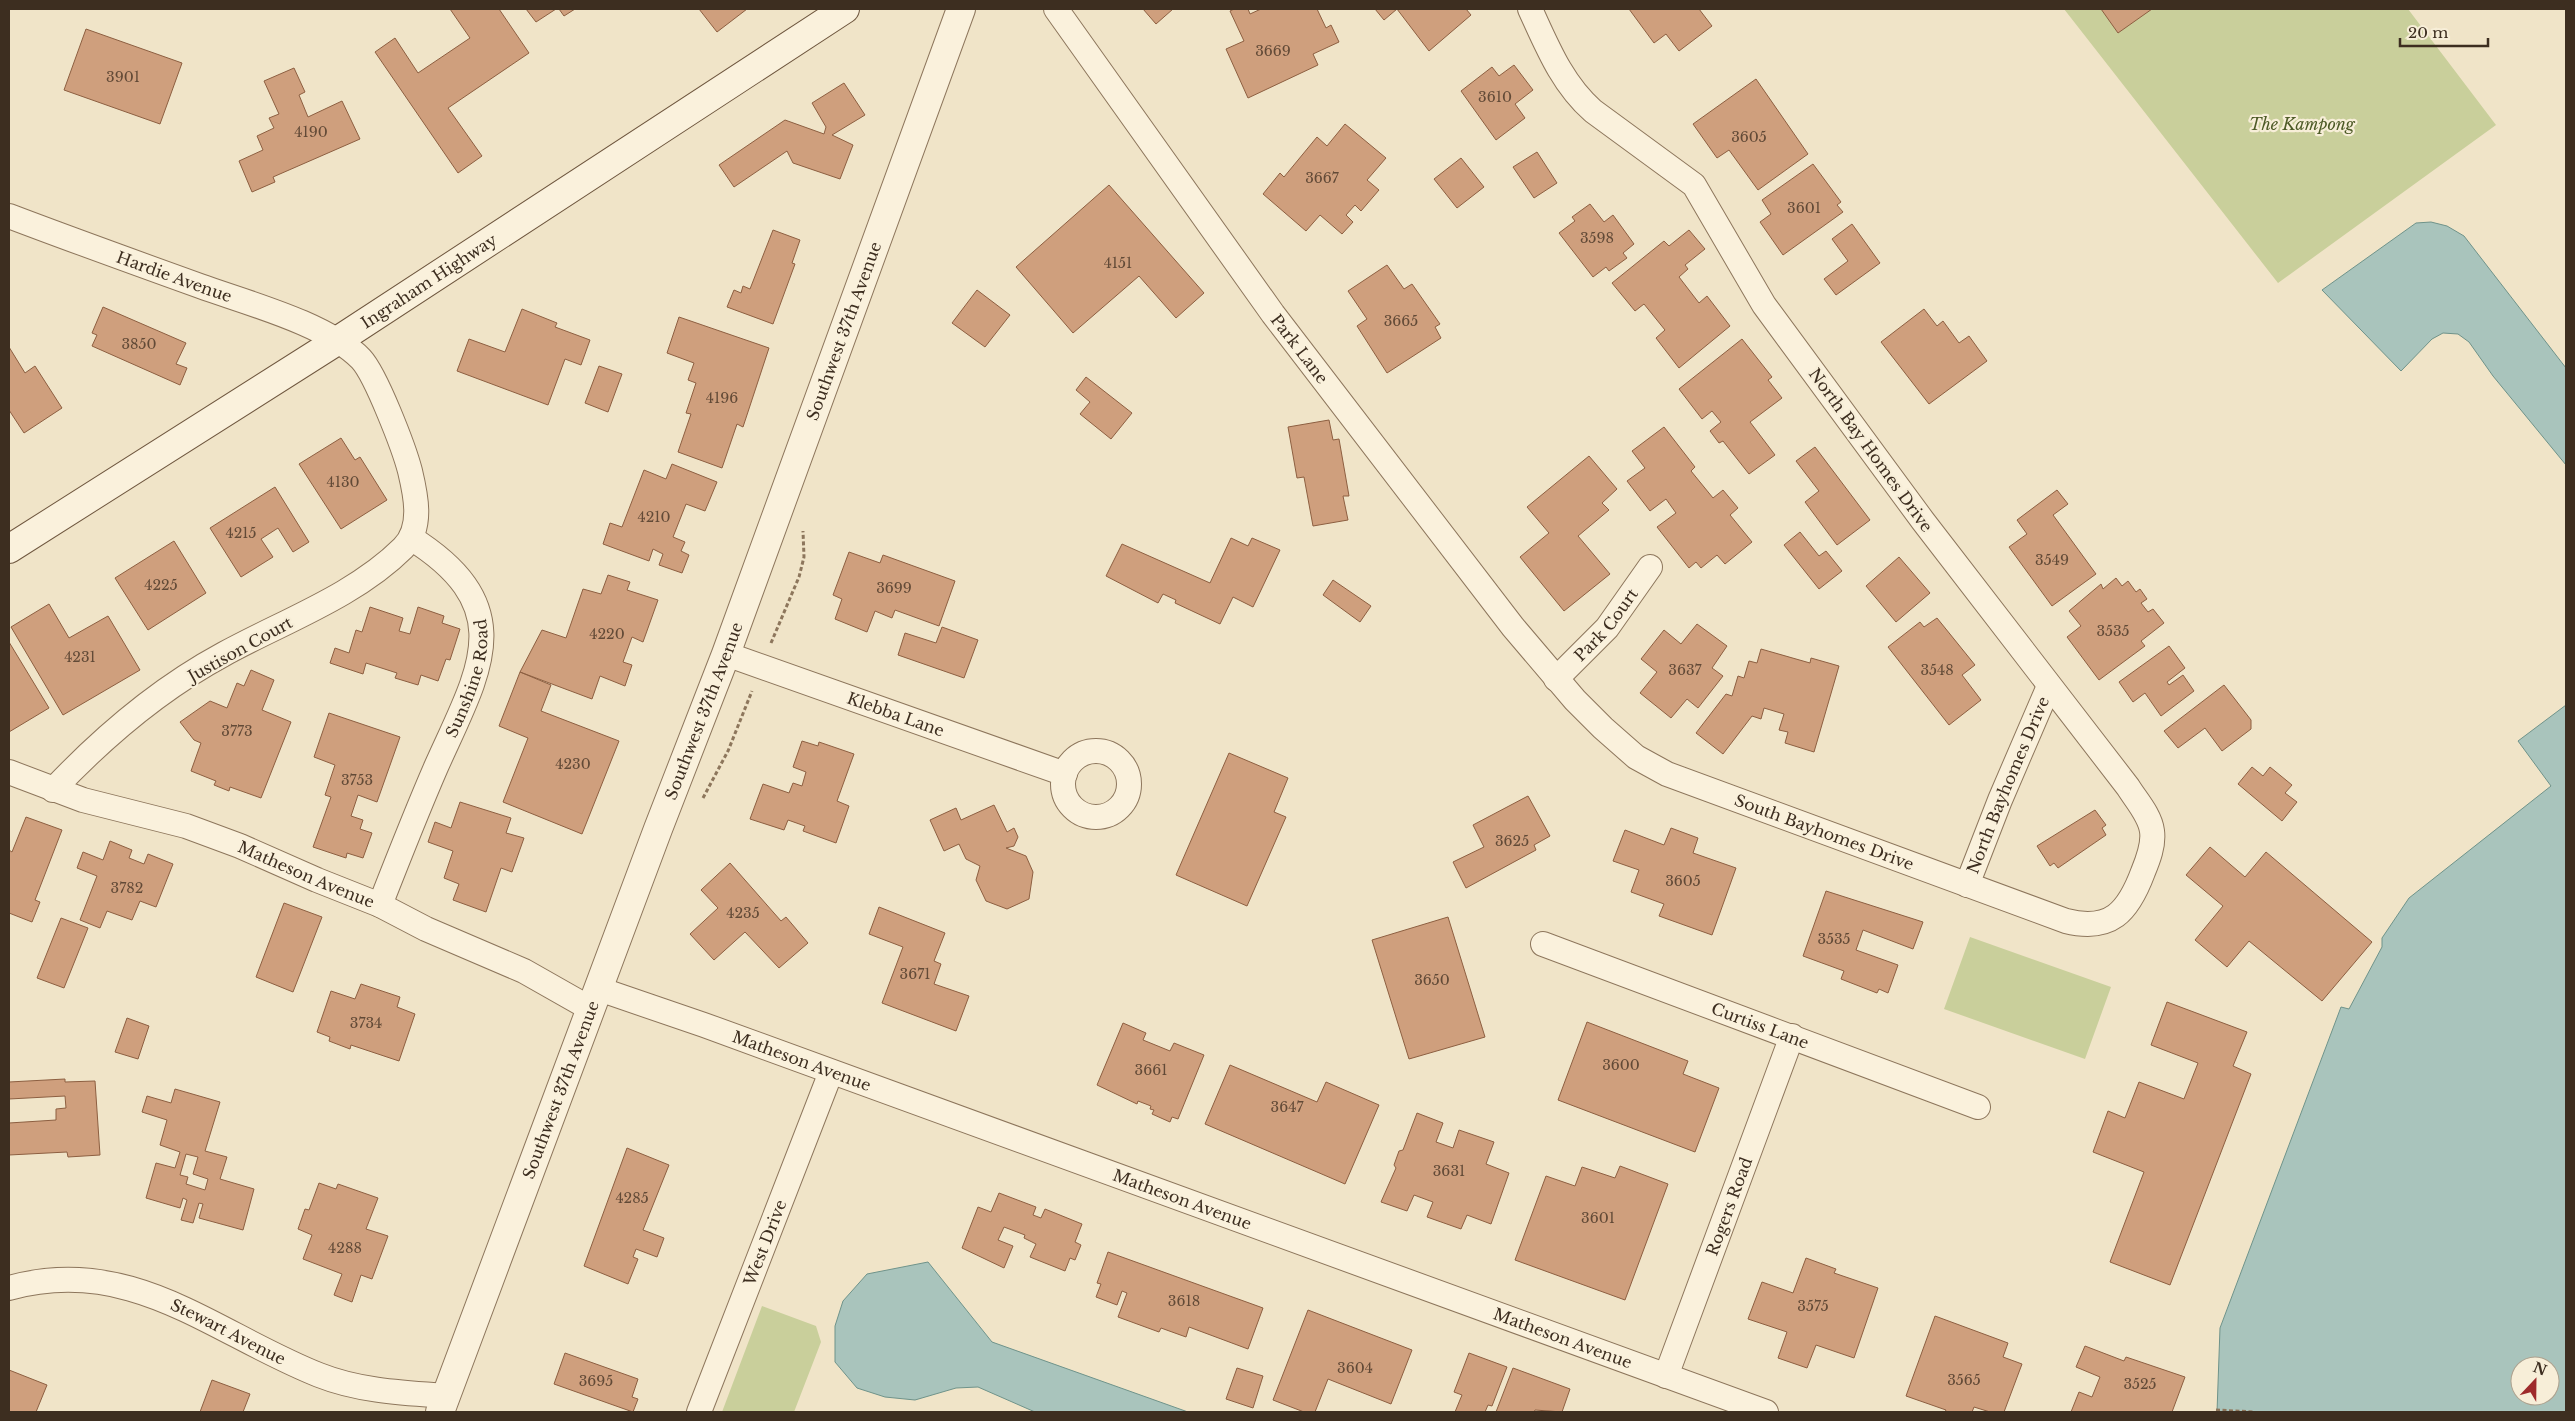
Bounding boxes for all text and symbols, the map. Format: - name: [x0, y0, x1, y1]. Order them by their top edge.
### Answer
- scale bar: [2400, 15, 2488, 47]
- text: 20 m: [2408, 23, 2448, 42]
- house number: 3669: [1255, 42, 1291, 60]
- house number: 3901: [106, 68, 140, 86]
- house number: 3610: [1478, 88, 1512, 106]
- park label: The Kampong: [2249, 114, 2356, 134]
- house number: 4190: [294, 123, 328, 141]
- house number: 3605: [1731, 128, 1767, 146]
- house number: 3667: [1305, 169, 1340, 187]
- house number: 3601: [1787, 199, 1821, 217]
- street label: Ingraham Highway: [357, 229, 501, 333]
- house number: 3598: [1580, 229, 1614, 247]
- street label: Southwest 37th Avenue: [802, 239, 885, 423]
- street label: Hardie Avenue: [114, 247, 235, 306]
- house number: 4151: [1104, 254, 1132, 272]
- street label: Park Lane: [1267, 310, 1333, 387]
- house number: 3665: [1384, 312, 1418, 330]
- house number: 3850: [121, 335, 157, 353]
- street label: North Bay Homes Drive: [1805, 364, 1937, 536]
- house number: 4196: [706, 389, 738, 407]
- house number: 4130: [326, 473, 360, 491]
- house number: 4210: [637, 508, 671, 526]
- house number: 4215: [225, 524, 257, 542]
- house number: 3549: [2035, 551, 2069, 569]
- house number: 4225: [144, 576, 178, 594]
- house number: 3699: [876, 579, 912, 597]
- street label: Park Court: [1570, 584, 1642, 665]
- street label: Justison Court: [182, 612, 296, 687]
- street label: Sunshine Road: [441, 618, 492, 741]
- street label: Southwest 37th Avenue: [660, 619, 747, 803]
- house number: 3535: [2096, 622, 2130, 640]
- house number: 4220: [589, 625, 625, 643]
- house number: 4231: [64, 648, 96, 666]
- house number: 3637: [1668, 661, 1703, 679]
- house number: 3548: [1920, 661, 1954, 679]
- street label: Klebba Lane: [844, 688, 947, 740]
- street label: North Bayhomes Drive: [1962, 693, 2053, 877]
- house number: 3773: [221, 722, 253, 740]
- house number: 4230: [555, 755, 591, 773]
- house number: 3753: [341, 771, 373, 789]
- street label: South Bayhomes Drive: [1732, 790, 1917, 874]
- house number: 3625: [1495, 832, 1529, 850]
- street label: Matheson Avenue: [235, 836, 377, 912]
- house number: 3605: [1665, 872, 1701, 890]
- house number: 3782: [111, 879, 143, 897]
- house number: 4235: [726, 904, 760, 922]
- house number: 3535: [1817, 930, 1851, 948]
- house number: 3671: [900, 965, 930, 983]
- house number: 3650: [1414, 971, 1450, 989]
- street label: Southwest 37th Avenue: [518, 998, 603, 1182]
- street label: Curtiss Lane: [1709, 998, 1812, 1053]
- house number: 3734: [350, 1014, 382, 1032]
- street label: Matheson Avenue: [730, 1026, 874, 1095]
- house number: 3600: [1602, 1056, 1640, 1074]
- house number: 3661: [1135, 1061, 1167, 1079]
- house number: 3647: [1271, 1098, 1304, 1116]
- street label: Rogers Road: [1701, 1154, 1756, 1258]
- house number: 3631: [1433, 1162, 1465, 1180]
- street label: Matheson Avenue: [1110, 1165, 1254, 1234]
- house number: 4285: [615, 1189, 649, 1207]
- street label: West Drive: [739, 1197, 791, 1289]
- house number: 3601: [1581, 1209, 1615, 1227]
- house number: 4288: [328, 1239, 362, 1257]
- house number: 3618: [1168, 1292, 1200, 1310]
- street label: Stewart Avenue: [168, 1294, 289, 1369]
- house number: 3575: [1797, 1297, 1829, 1315]
- street label: Matheson Avenue: [1491, 1303, 1635, 1372]
- north arrow: [2510, 1356, 2560, 1406]
- text: N: [2530, 1358, 2549, 1380]
- house number: 3604: [1337, 1359, 1373, 1377]
- house number: 3565: [1947, 1371, 1981, 1389]
- house number: 3695: [579, 1372, 613, 1390]
- house number: 3525: [2123, 1375, 2157, 1393]

